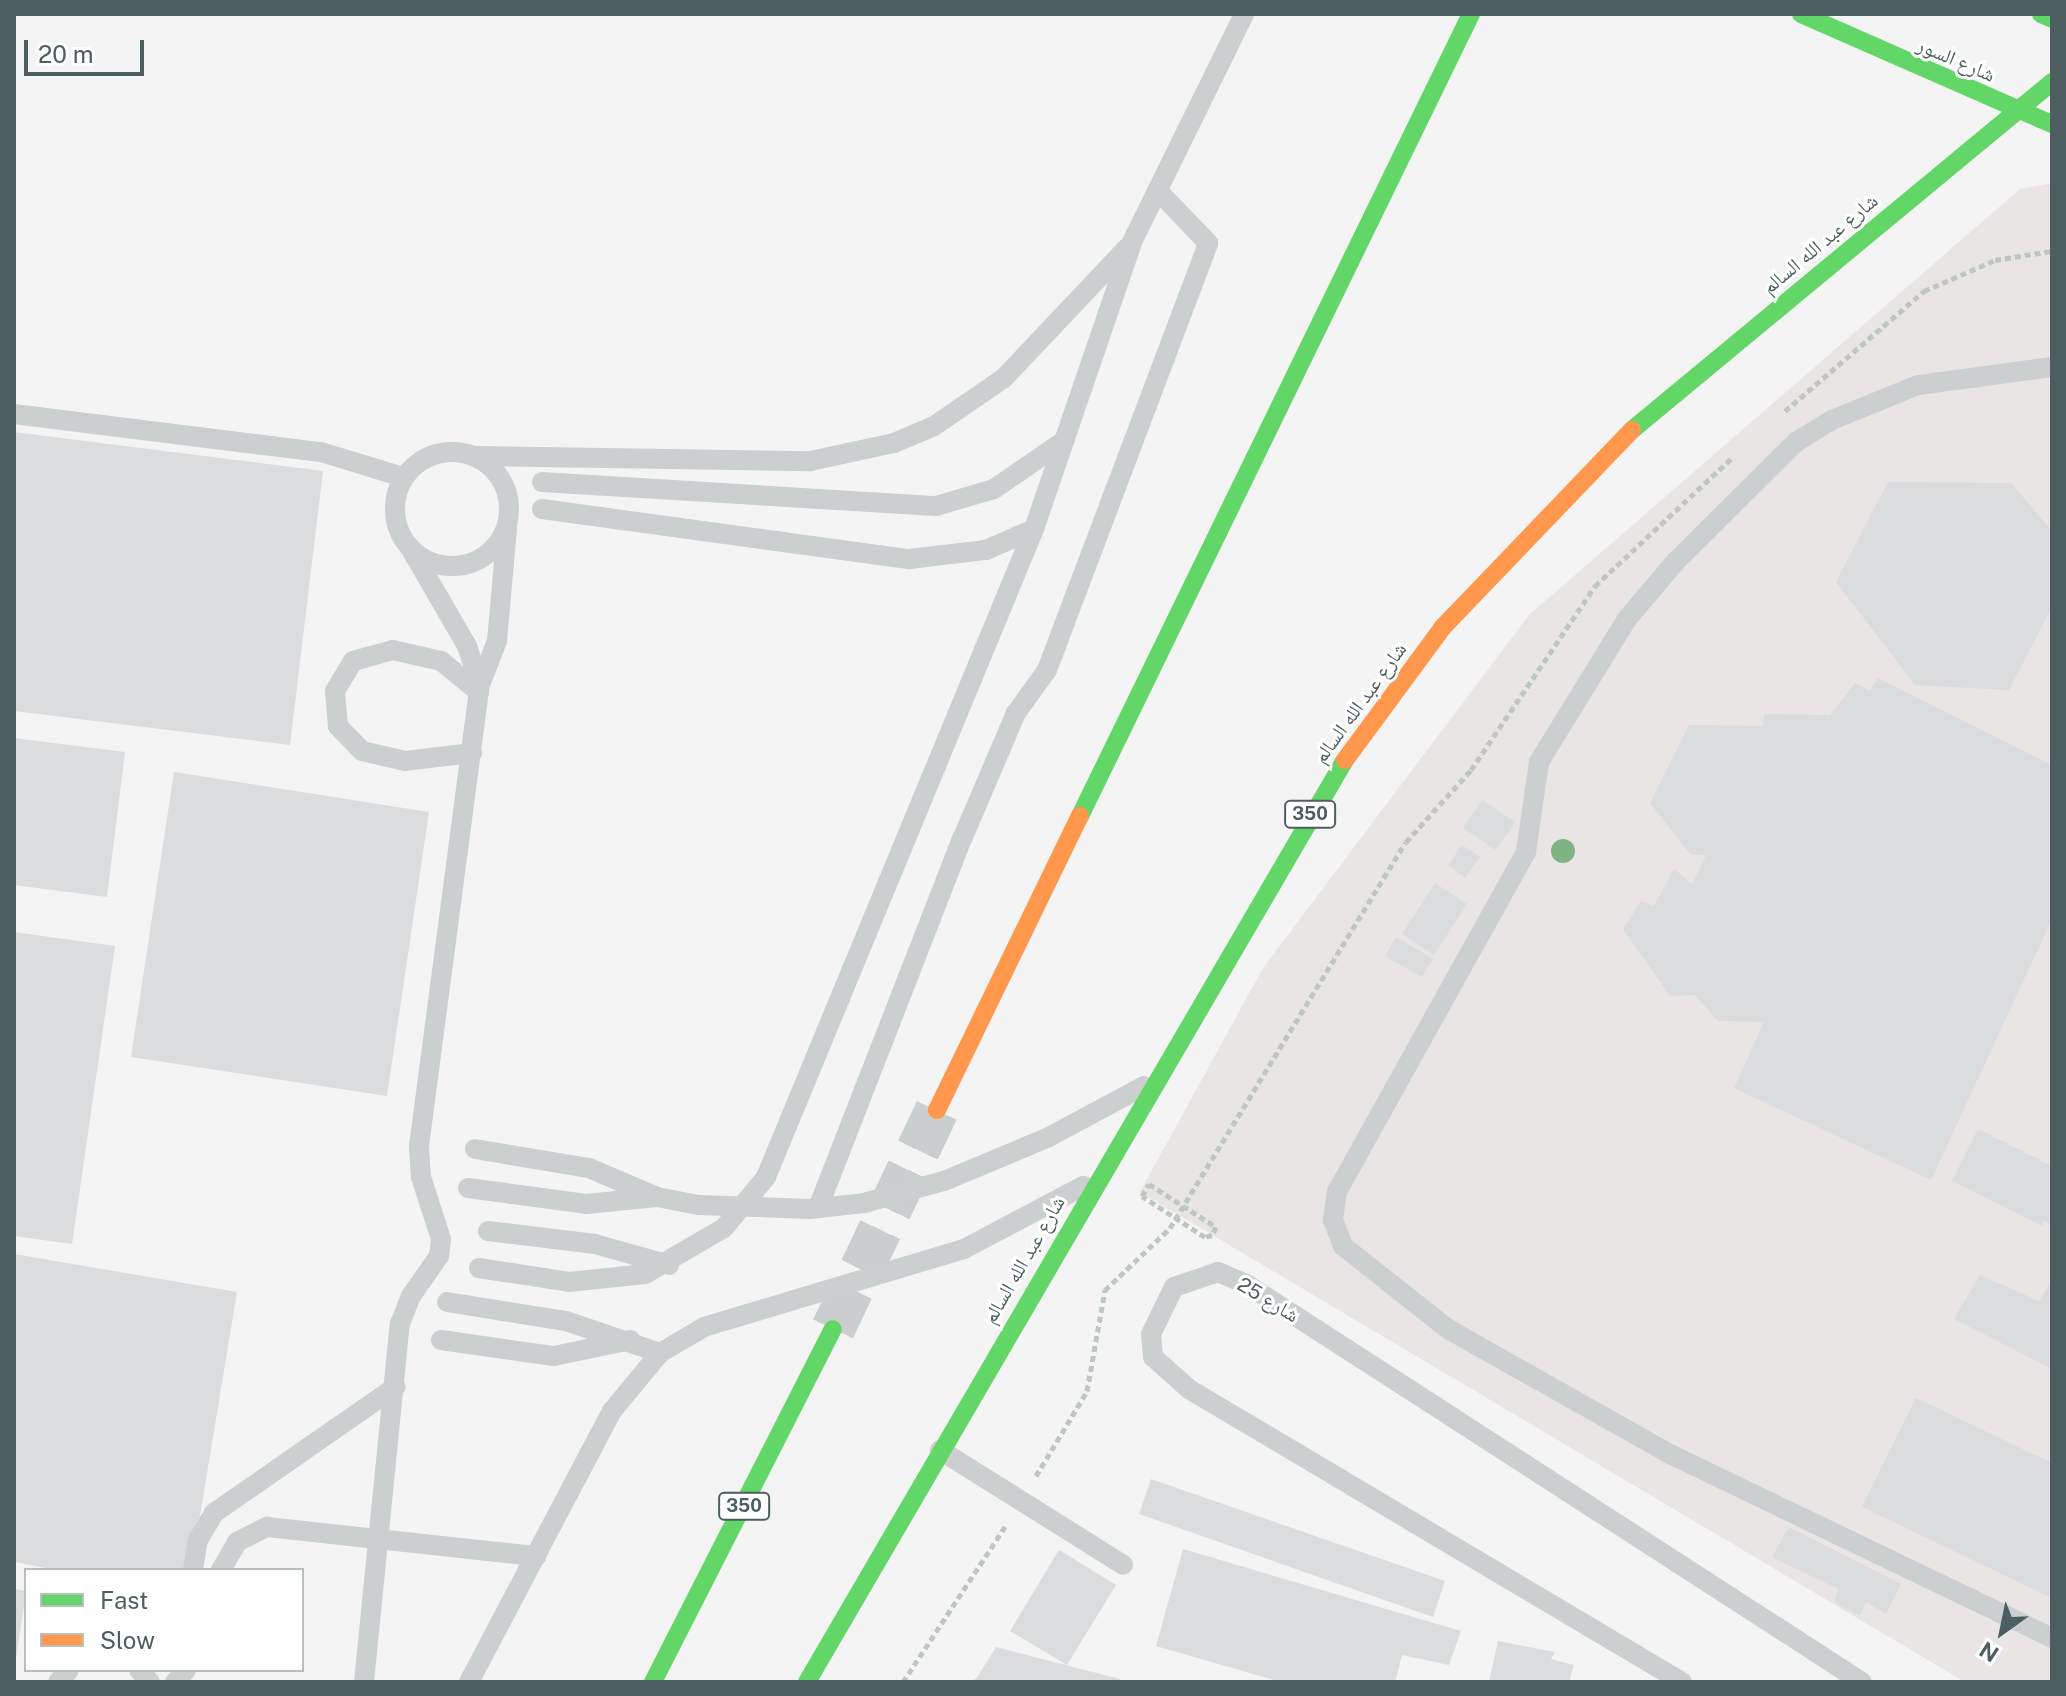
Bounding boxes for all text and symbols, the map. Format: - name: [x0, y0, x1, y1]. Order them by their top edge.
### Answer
- scale bar: [28, 24, 148, 74]
- street label: شارع السور: [1913, 33, 1999, 87]
- text: 20 m: [38, 40, 94, 68]
- street label: شارع عبد الله السالم: [1757, 189, 1883, 299]
- street label: شارع عبد الله السالم: [1308, 638, 1412, 768]
- road number: 350: [1284, 800, 1336, 828]
- street label: شارع عبد الله السالم: [978, 1192, 1070, 1328]
- street label: شارع 25: [1233, 1272, 1303, 1328]
- road number: 350: [718, 1492, 770, 1520]
- legend: [24, 1568, 304, 1672]
- text: Fast: [100, 1586, 148, 1614]
- north arrow: [1962, 1592, 2042, 1672]
- text: Slow: [100, 1626, 155, 1654]
- text: N: [1975, 1637, 2003, 1668]

